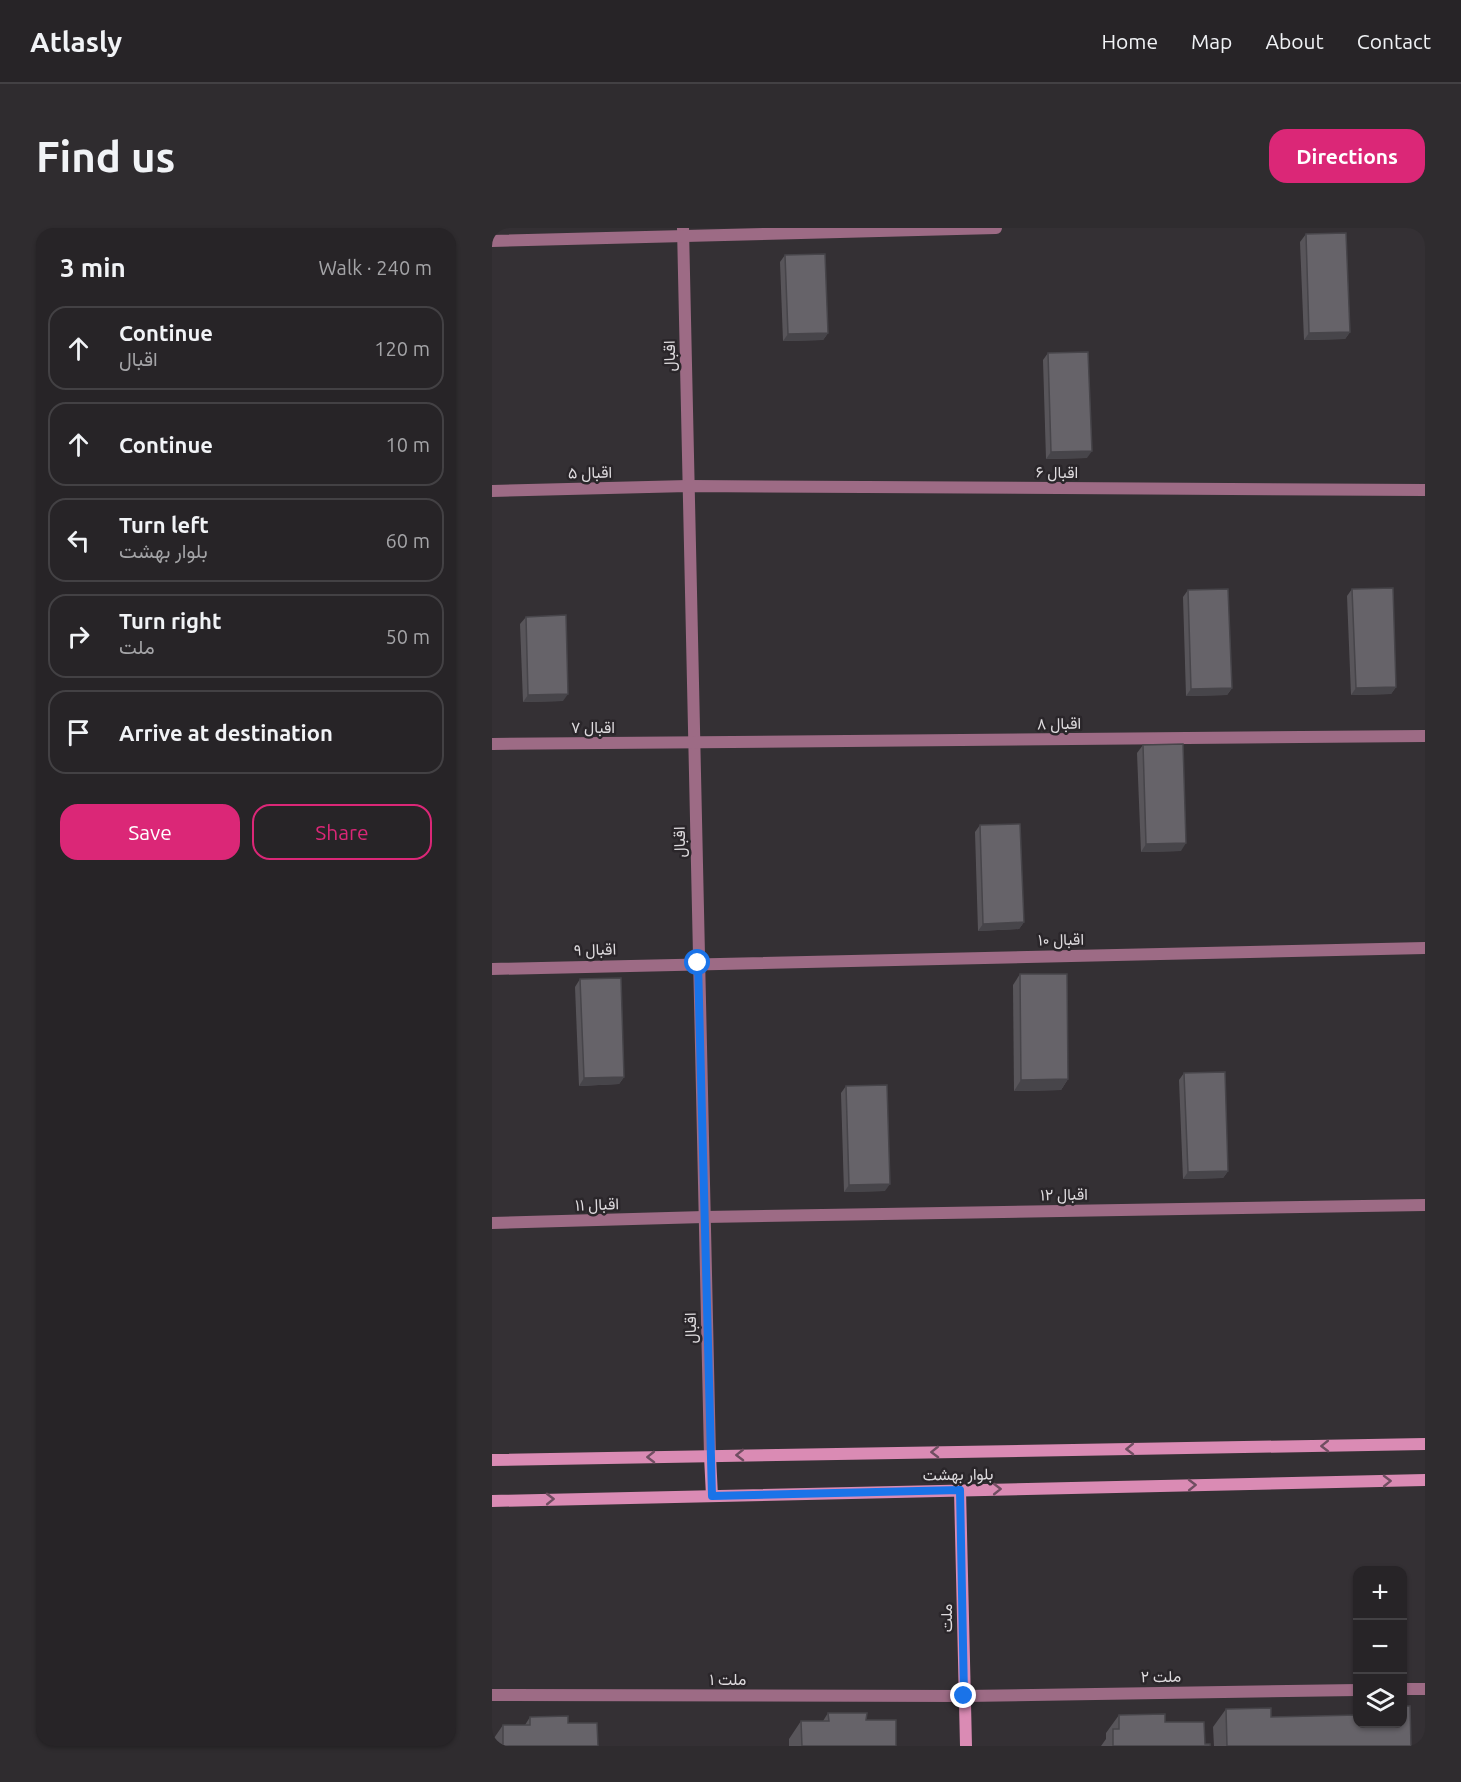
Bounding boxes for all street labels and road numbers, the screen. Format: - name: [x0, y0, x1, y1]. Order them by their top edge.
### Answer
- street label: اقبال: [660, 340, 679, 372]
- street label: اقبال ۵: [568, 463, 612, 482]
- street label: اقبال ۶: [1036, 463, 1078, 482]
- street label: اقبال ۸: [1037, 714, 1081, 733]
- street label: اقبال ۷: [571, 718, 615, 737]
- street label: اقبال: [670, 826, 689, 858]
- street label: اقبال ۱۰: [1038, 930, 1084, 949]
- street label: اقبال ۹: [574, 939, 617, 960]
- street label: اقبال ۱۲: [1040, 1185, 1088, 1204]
- street label: اقبال ۱۱: [575, 1194, 619, 1215]
- street label: اقبال: [681, 1312, 700, 1344]
- street label: بلوار بهشت: [922, 1464, 994, 1486]
- street label: ملت: [937, 1604, 955, 1632]
- street label: ملت ۲: [1141, 1667, 1181, 1685]
- street label: ملت ۱: [710, 1670, 746, 1688]

